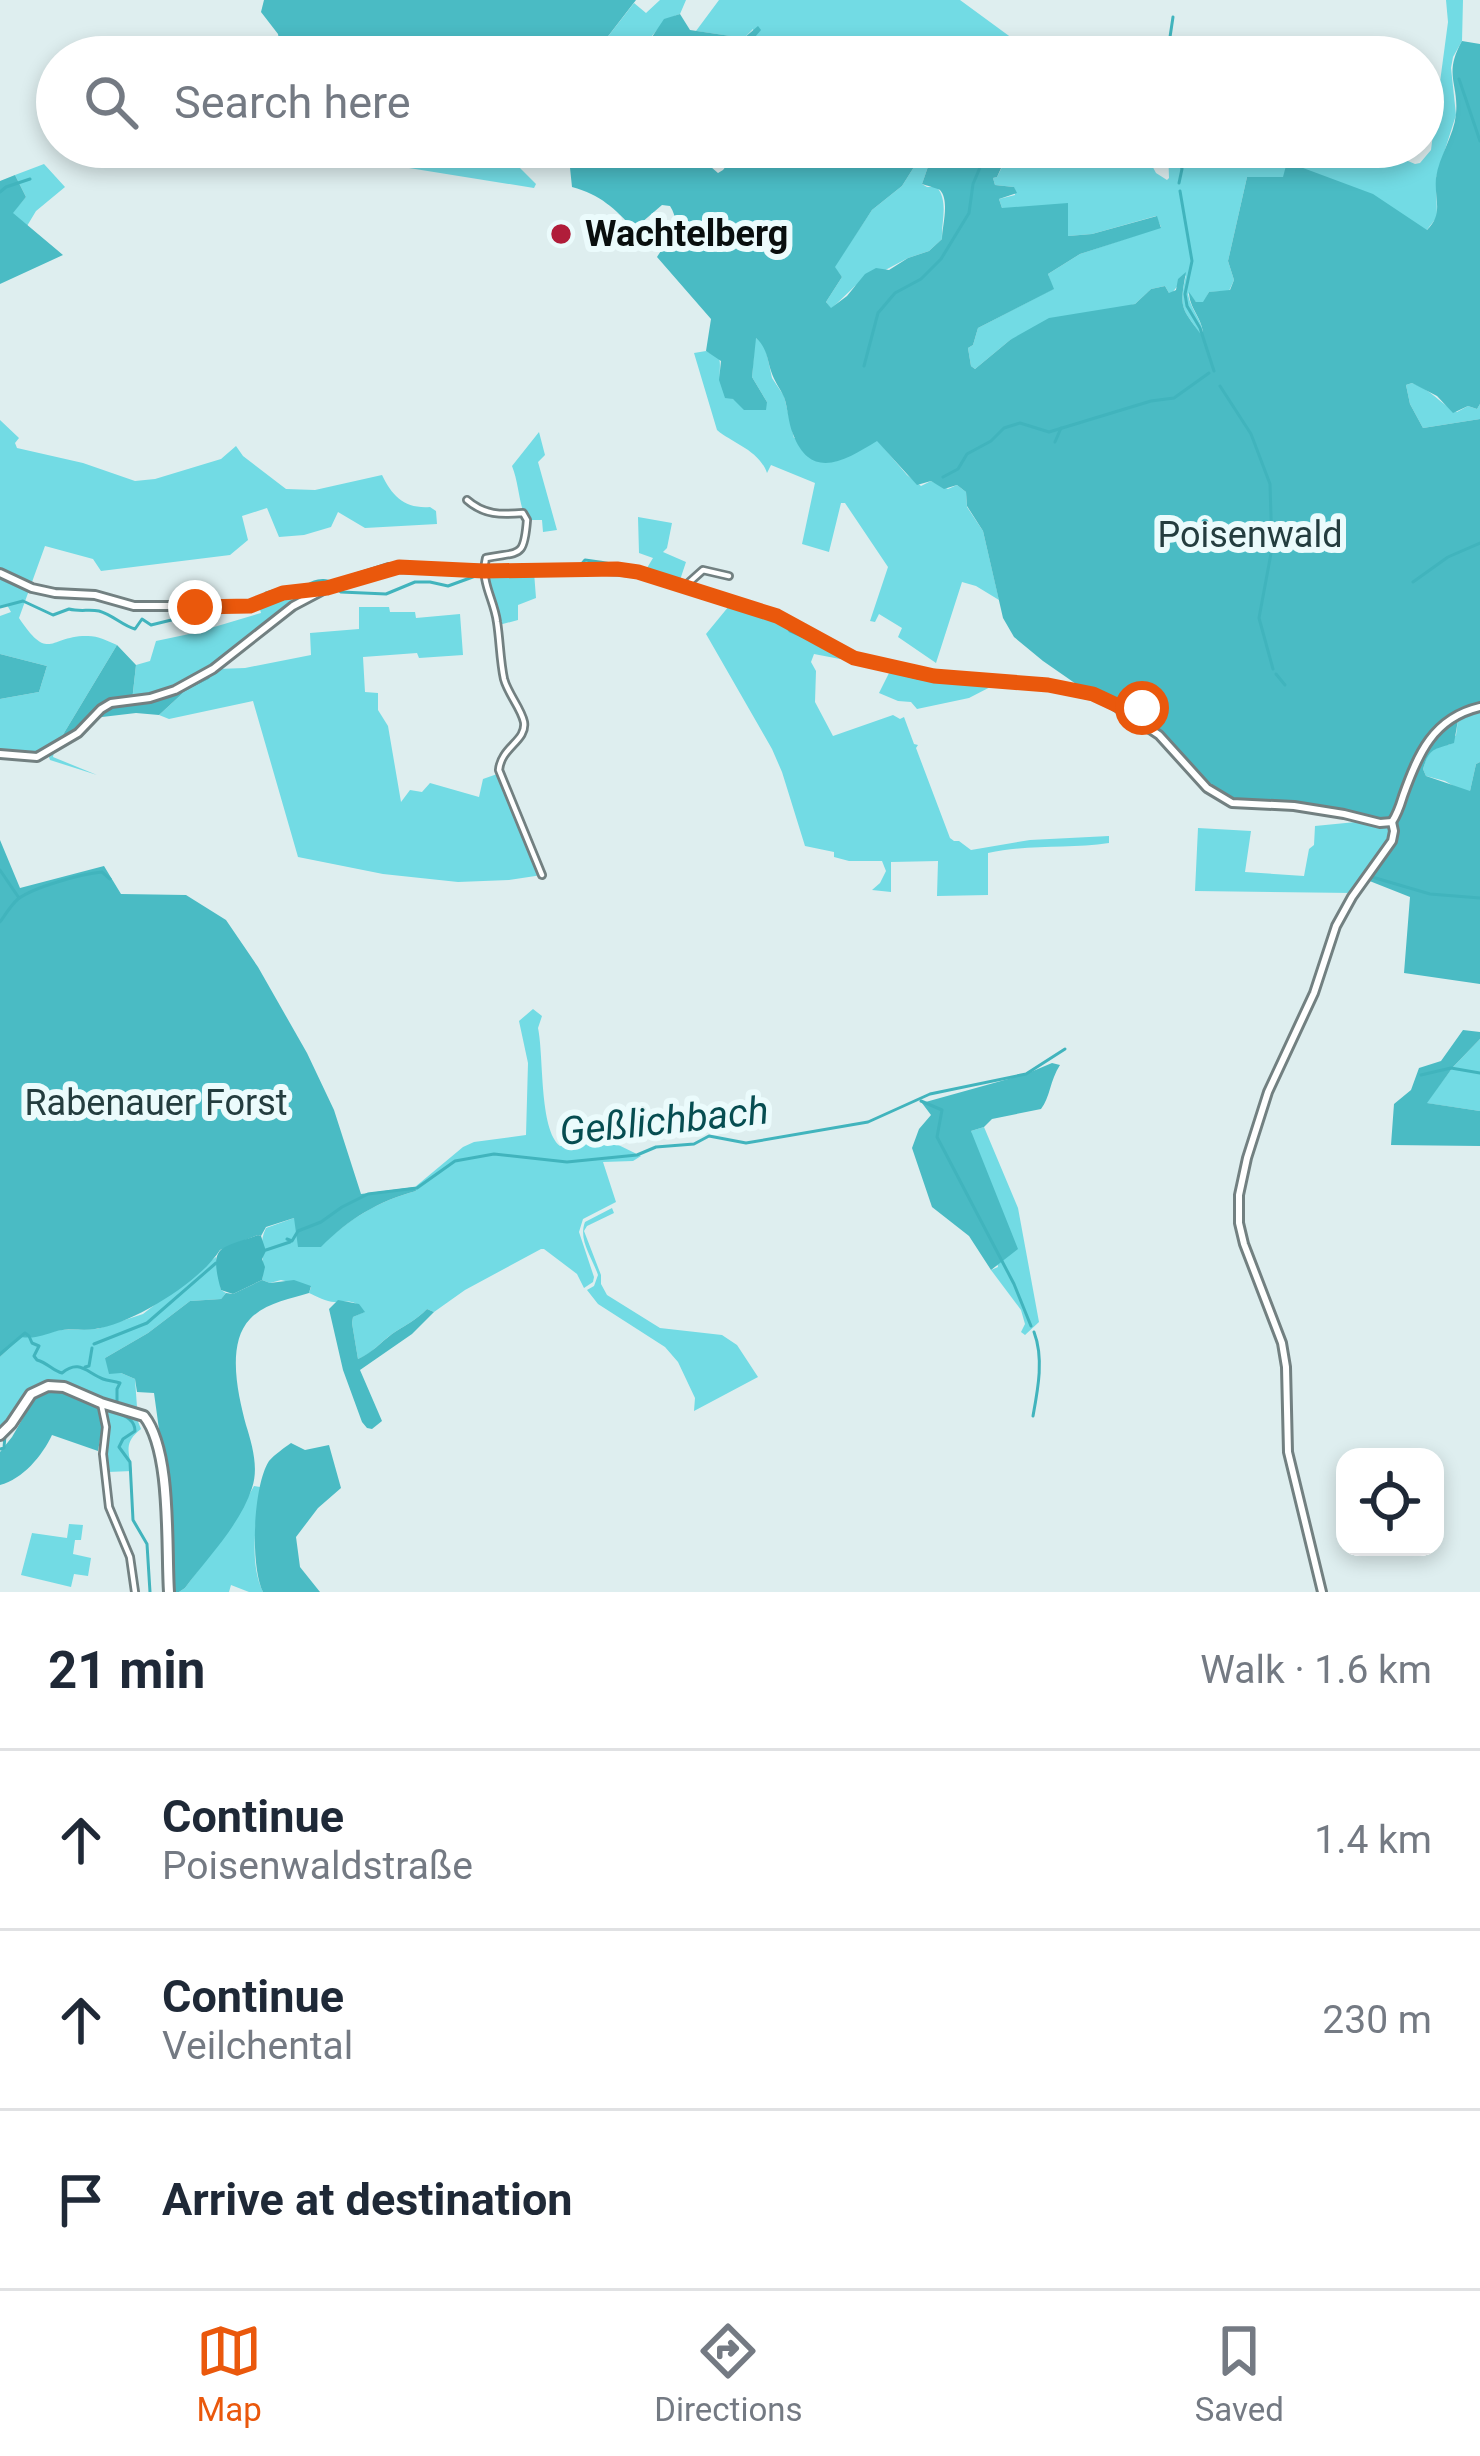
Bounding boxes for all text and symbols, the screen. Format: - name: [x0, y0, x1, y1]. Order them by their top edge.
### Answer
- search box: [36, 36, 1444, 168]
- icon: search: [78, 69, 144, 135]
- text: Search here: [174, 76, 411, 129]
- place label: Wachtelberg: [585, 213, 788, 255]
- marker: Wachtelberg: [548, 221, 574, 247]
- park label: Poisenwald: [1157, 514, 1343, 556]
- route end: [168, 580, 222, 634]
- route start: [1115, 681, 1169, 735]
- park label: Rabenauer Forst: [24, 1082, 288, 1124]
- water label: Geßlichbach: [557, 1087, 771, 1155]
- map controls: [1336, 1448, 1444, 1556]
- button: locate: [1336, 1448, 1444, 1556]
- text: 21 min: [48, 1641, 205, 1700]
- text: Walk · 1.6 km: [1200, 1647, 1432, 1693]
- text: Continue: [162, 1790, 344, 1843]
- icon: ahead: [48, 1807, 114, 1873]
- text: 1.4 km: [1314, 1817, 1432, 1863]
- text: Poisenwaldstraße: [162, 1843, 473, 1889]
- text: Continue: [162, 1970, 344, 2023]
- icon: ahead: [48, 1987, 114, 2053]
- text: 230 m: [1322, 1997, 1432, 2043]
- text: Veilchental: [162, 2023, 353, 2069]
- icon: arrive: [48, 2167, 114, 2233]
- text: Arrive at destination: [162, 2173, 573, 2226]
- tab: Map: [196, 2318, 262, 2429]
- tab: Directions: [654, 2318, 803, 2429]
- tab: Saved: [1195, 2318, 1284, 2429]

